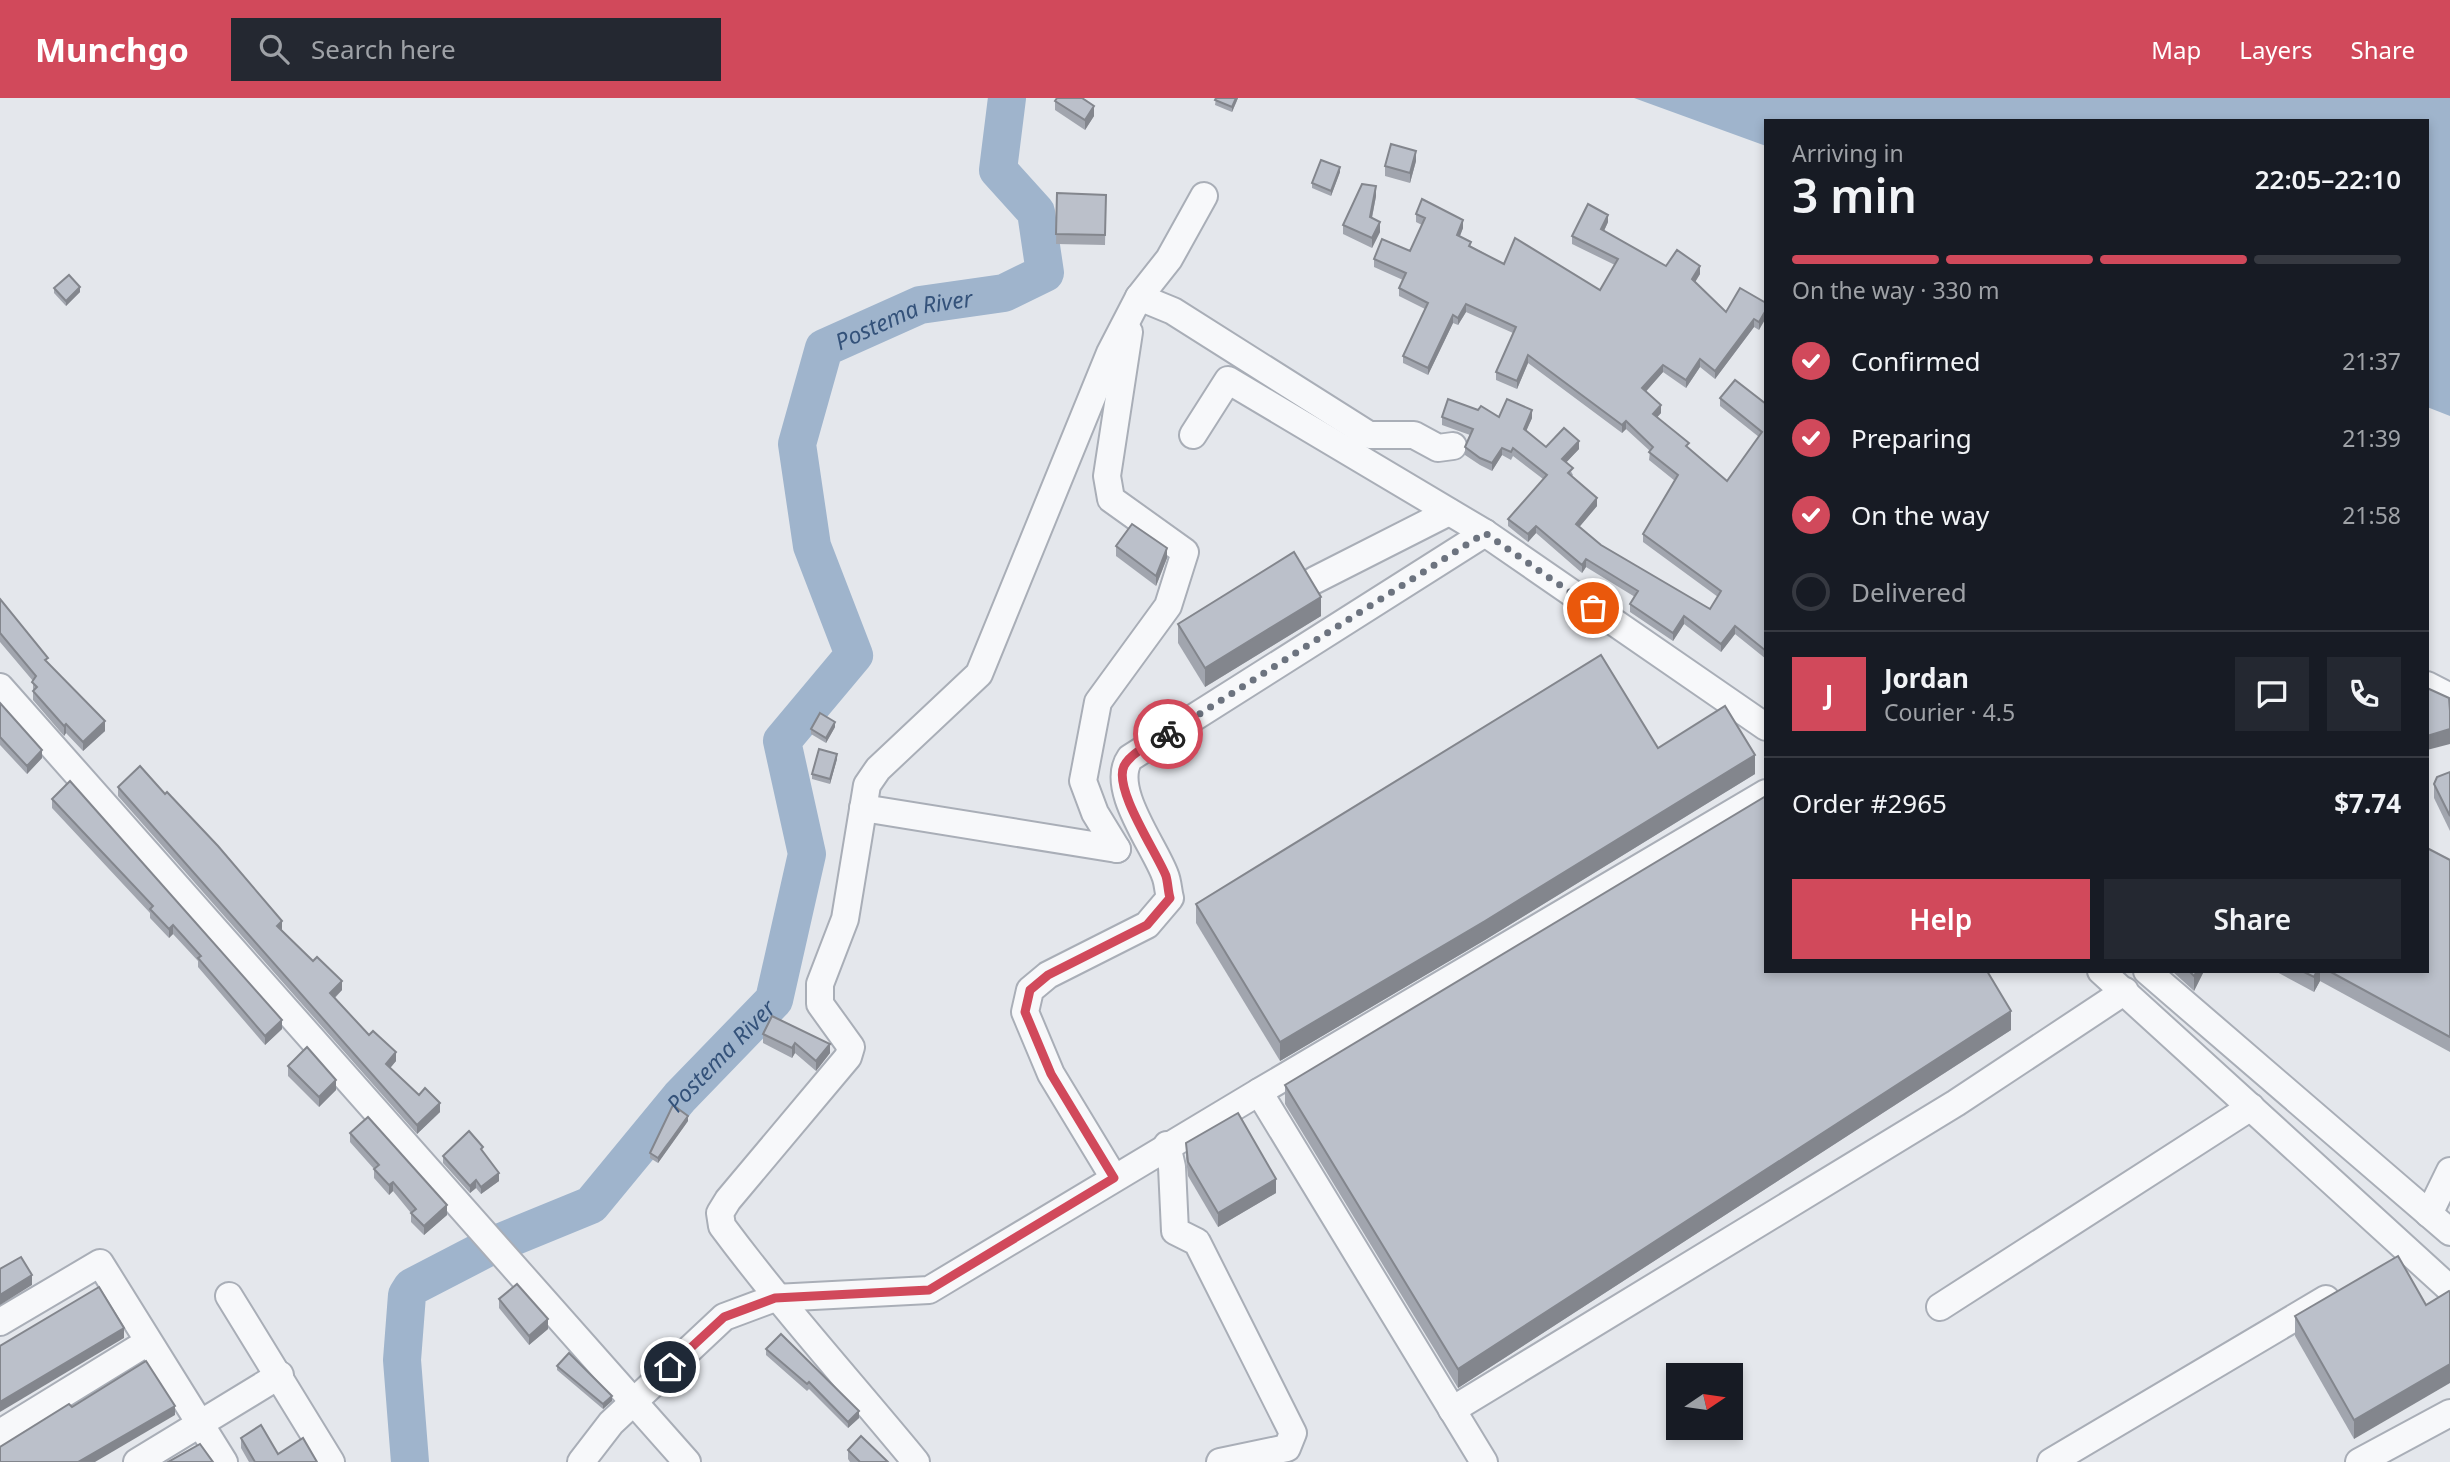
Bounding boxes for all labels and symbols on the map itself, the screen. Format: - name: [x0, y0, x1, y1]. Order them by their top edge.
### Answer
- water label: Postema River: [830, 282, 976, 357]
- pin: [1563, 578, 1623, 638]
- courier: [1133, 699, 1203, 769]
- water label: Postema River: [659, 992, 783, 1118]
- pin: [640, 1337, 700, 1397]
- north arrow: [1666, 1363, 1743, 1440]

